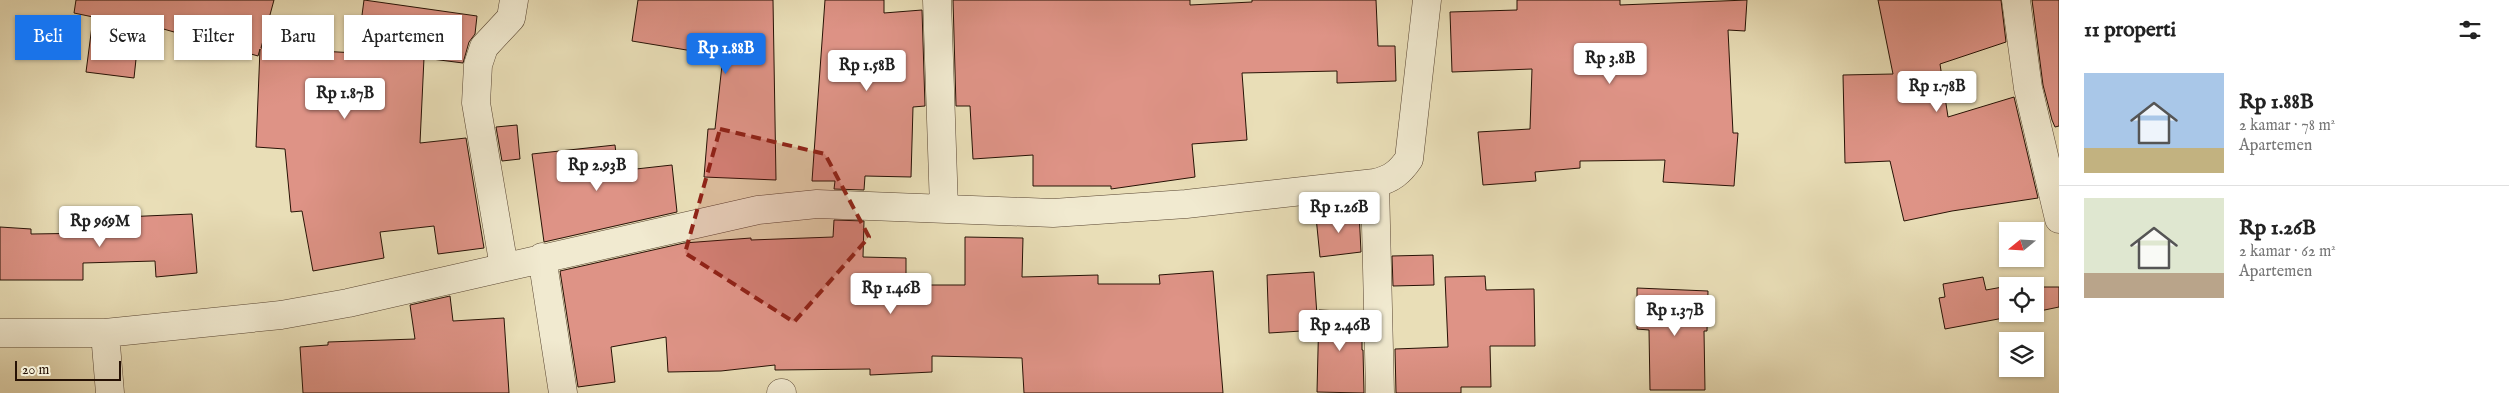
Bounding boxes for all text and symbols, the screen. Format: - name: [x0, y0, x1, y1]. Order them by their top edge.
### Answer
- chip: Beli: [15, 15, 81, 60]
- chip: Sewa: [91, 15, 164, 60]
- chip: Filter: [174, 15, 252, 60]
- chip: Baru: [262, 15, 334, 60]
- chip: Apartemen: [344, 15, 462, 60]
- icon: filters: [2456, 16, 2484, 44]
- text: 11 properti: [2084, 17, 2176, 44]
- pin: Rp 1.88B: [674, 32, 778, 75]
- text: Rp 1.88B: [698, 39, 754, 59]
- pin: Rp 3.8B: [1564, 42, 1656, 85]
- pin: Rp 1.58B: [815, 49, 919, 92]
- text: Rp 3.8B: [1585, 49, 1635, 69]
- text: Rp 1.58B: [839, 56, 895, 76]
- pin: Rp 1.78B: [1885, 70, 1989, 113]
- text: Rp 1.78B: [1908, 77, 1966, 97]
- pin: Rp 1.87B: [293, 78, 397, 120]
- text: Rp 1.87B: [316, 84, 374, 104]
- text: Rp 1.88B: [2239, 89, 2314, 116]
- icon: home: [2124, 93, 2184, 153]
- text: 2 kamar · 78 m²: [2239, 116, 2335, 136]
- text: Apartemen: [2239, 136, 2312, 156]
- pin: Rp 2.93B: [545, 150, 649, 192]
- text: Rp 2.93B: [568, 156, 626, 176]
- pin: Rp 1.26B: [1287, 192, 1391, 234]
- text: Rp 1.26B: [1310, 198, 1368, 218]
- pin: Rp 969M: [54, 206, 146, 248]
- text: Rp 969M: [70, 212, 130, 232]
- text: Rp 1.26B: [2239, 215, 2316, 242]
- icon: home: [2124, 218, 2184, 278]
- north arrow: [1999, 222, 2044, 268]
- map controls: [1999, 222, 2044, 377]
- text: 2 kamar · 62 m²: [2239, 242, 2336, 262]
- text: Apartemen: [2239, 262, 2312, 282]
- pin: Rp 1.46B: [839, 272, 943, 315]
- button: locate: [1999, 277, 2044, 322]
- text: Rp 1.46B: [862, 279, 920, 299]
- pin: Rp 1.37B: [1623, 294, 1727, 337]
- text: Rp 1.37B: [1646, 301, 1704, 321]
- pin: Rp 2.46B: [1288, 310, 1392, 352]
- text: Rp 2.46B: [1310, 316, 1370, 336]
- button: layers: [1999, 332, 2044, 377]
- scale bar: [15, 358, 121, 381]
- text: 20 m: [22, 361, 49, 379]

